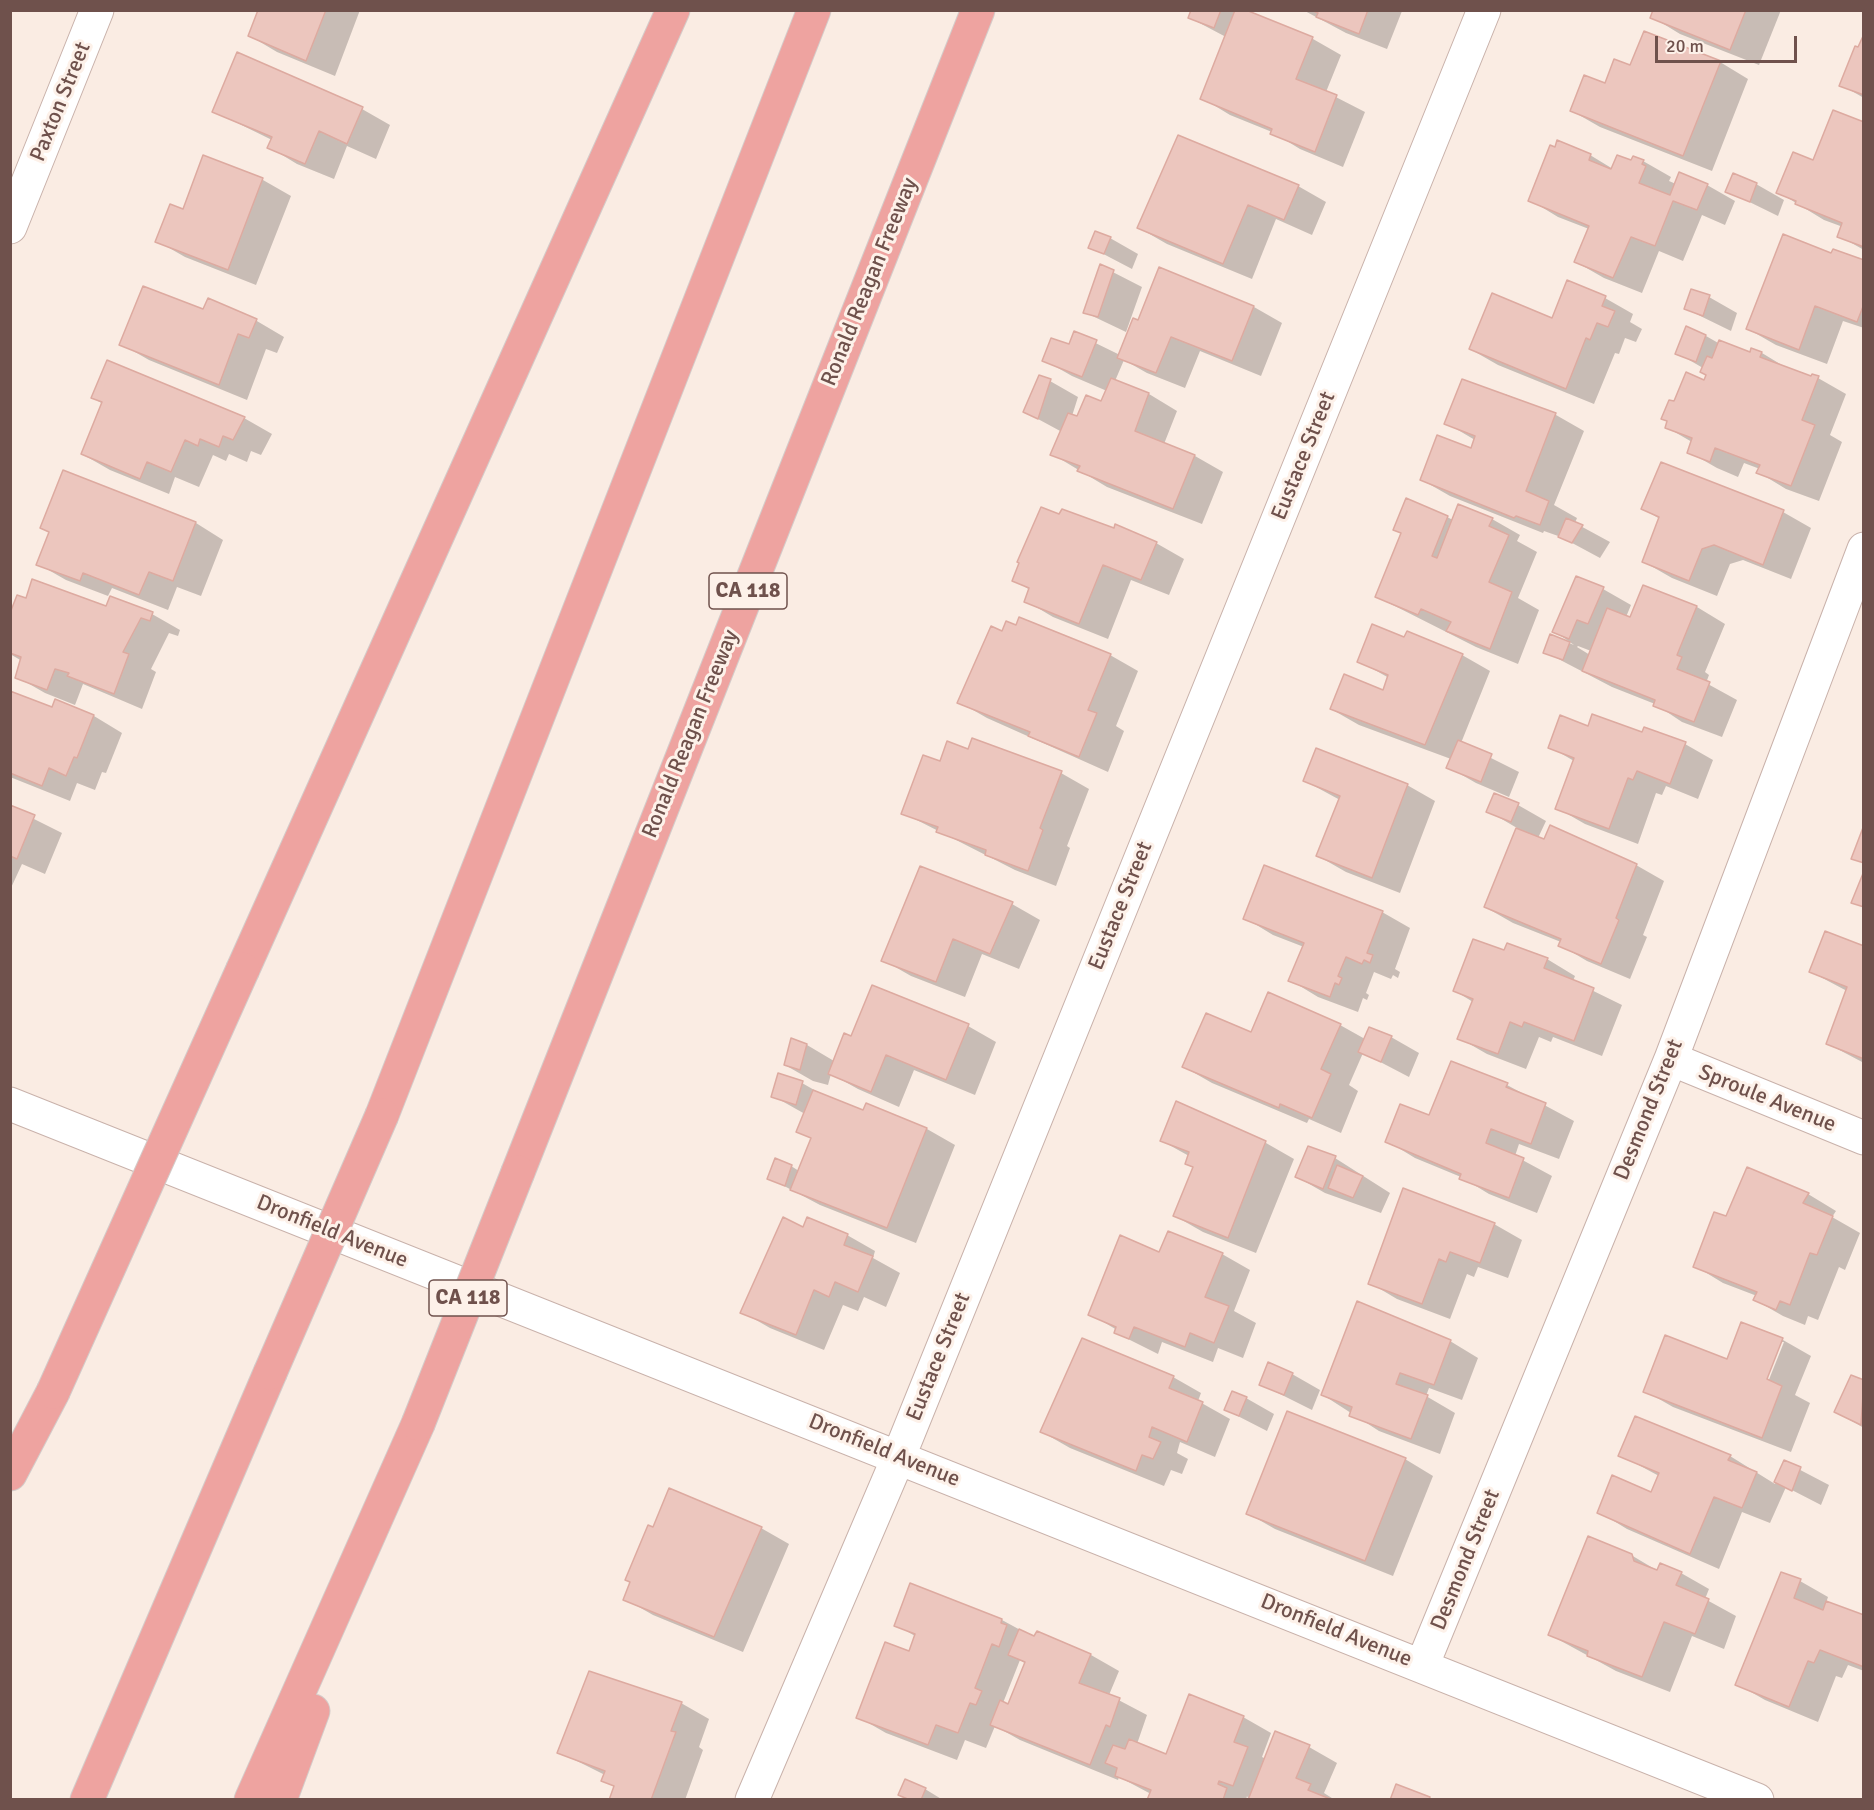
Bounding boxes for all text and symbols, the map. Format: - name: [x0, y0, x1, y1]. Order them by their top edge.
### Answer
- scale bar: [1658, 24, 1800, 62]
- text: 20 m: [1666, 35, 1704, 57]
- street label: Paxton Street: [25, 38, 97, 166]
- street label: Ronald Reagan Freeway: [816, 174, 924, 390]
- street label: Eustace Street: [1266, 388, 1342, 524]
- road number: CA 118: [709, 573, 787, 609]
- street label: Ronald Reagan Freeway: [637, 626, 745, 842]
- street label: Eustace Street: [1083, 838, 1159, 974]
- street label: Desmond Street: [1609, 1036, 1689, 1184]
- street label: Sproule Avenue: [1694, 1059, 1840, 1139]
- street label: Dronfield Avenue: [253, 1190, 411, 1274]
- road number: CA 118: [429, 1280, 507, 1316]
- street label: Eustace Street: [901, 1289, 977, 1425]
- street label: Dronfield Avenue: [805, 1409, 963, 1493]
- street label: Desmond Street: [1426, 1486, 1506, 1634]
- street label: Dronfield Avenue: [1257, 1589, 1415, 1673]

